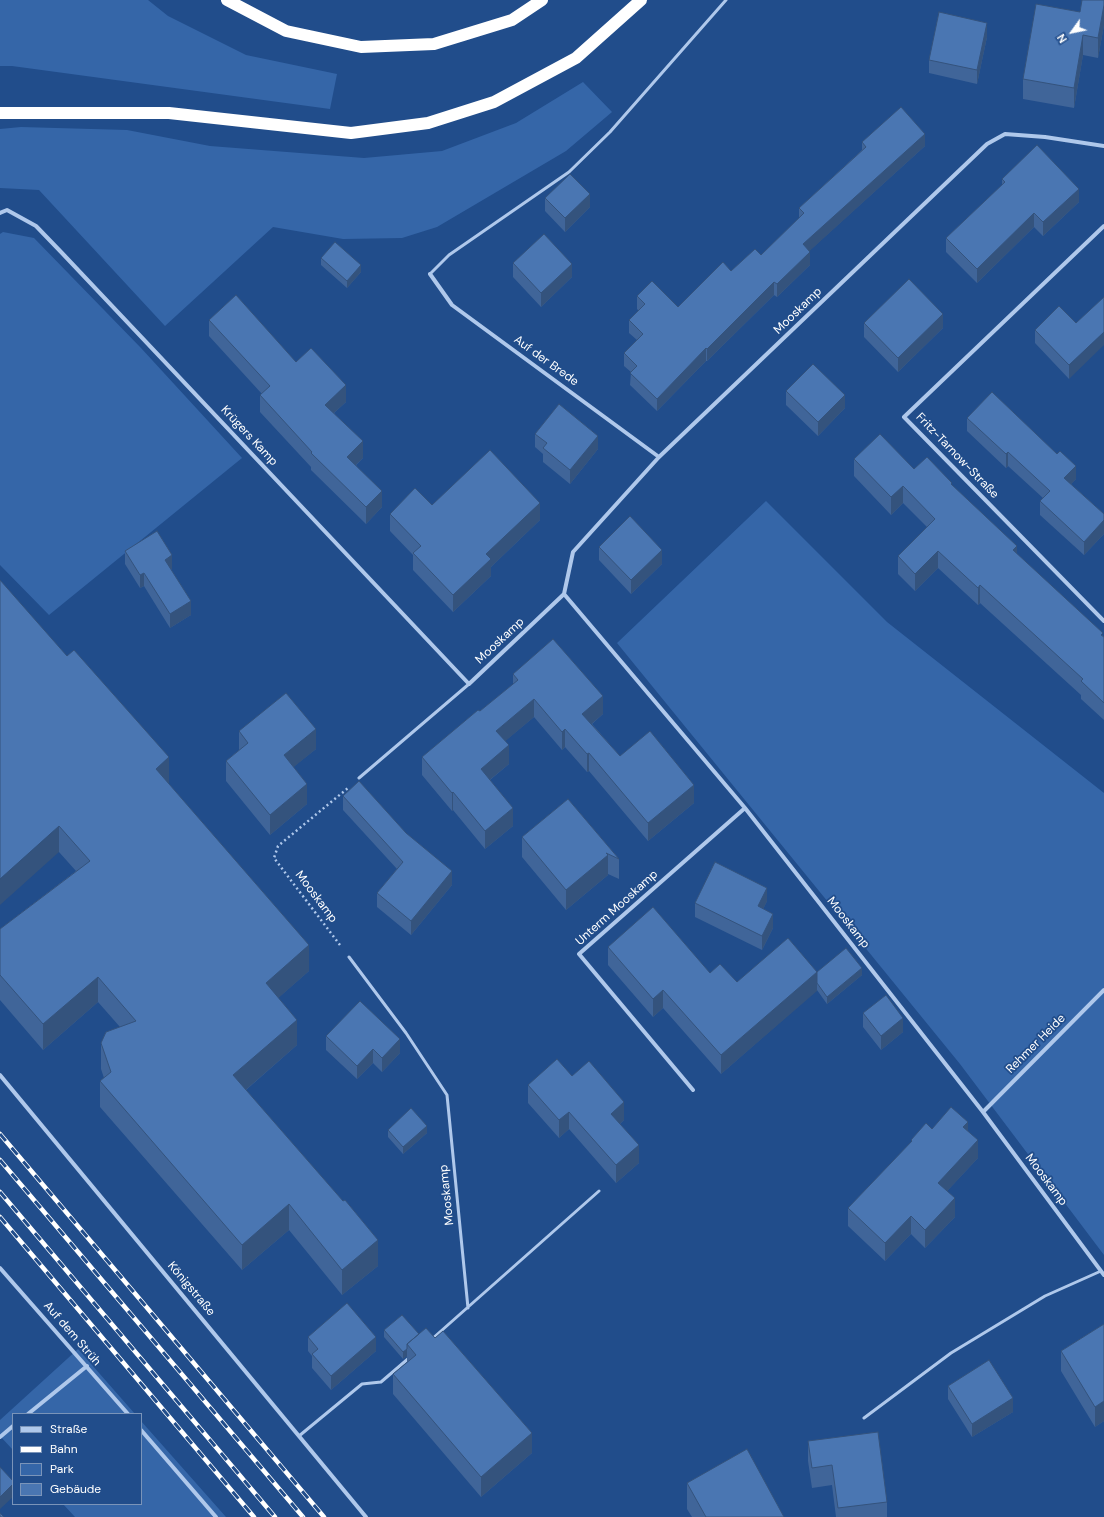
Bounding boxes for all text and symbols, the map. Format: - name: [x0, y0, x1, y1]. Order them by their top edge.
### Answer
- north arrow: [1052, 12, 1092, 52]
- text: N: [1054, 31, 1070, 46]
- street label: Mooskamp: [771, 285, 825, 337]
- street label: Auf der Brede: [511, 333, 581, 389]
- street label: Krügers Kamp: [218, 403, 280, 469]
- street label: Fritz-Tarnow-Straße: [912, 410, 1002, 502]
- street label: Mooskamp: [473, 615, 527, 667]
- street label: Unterm Mooskamp: [573, 867, 661, 949]
- street label: Mooskamp: [292, 868, 340, 926]
- street label: Mooskamp: [824, 895, 872, 951]
- street label: Rehmer Heide: [1003, 1011, 1069, 1077]
- street label: Mooskamp: [1022, 1151, 1070, 1209]
- street label: Mooskamp: [437, 1164, 457, 1226]
- street label: Königstraße: [164, 1259, 218, 1319]
- street label: Auf dem Strüh: [40, 1299, 104, 1369]
- legend: [12, 1413, 142, 1505]
- text: Straße: [50, 1421, 87, 1437]
- text: Bahn: [50, 1441, 78, 1457]
- text: Park: [50, 1461, 74, 1477]
- text: Gebäude: [50, 1481, 101, 1497]

